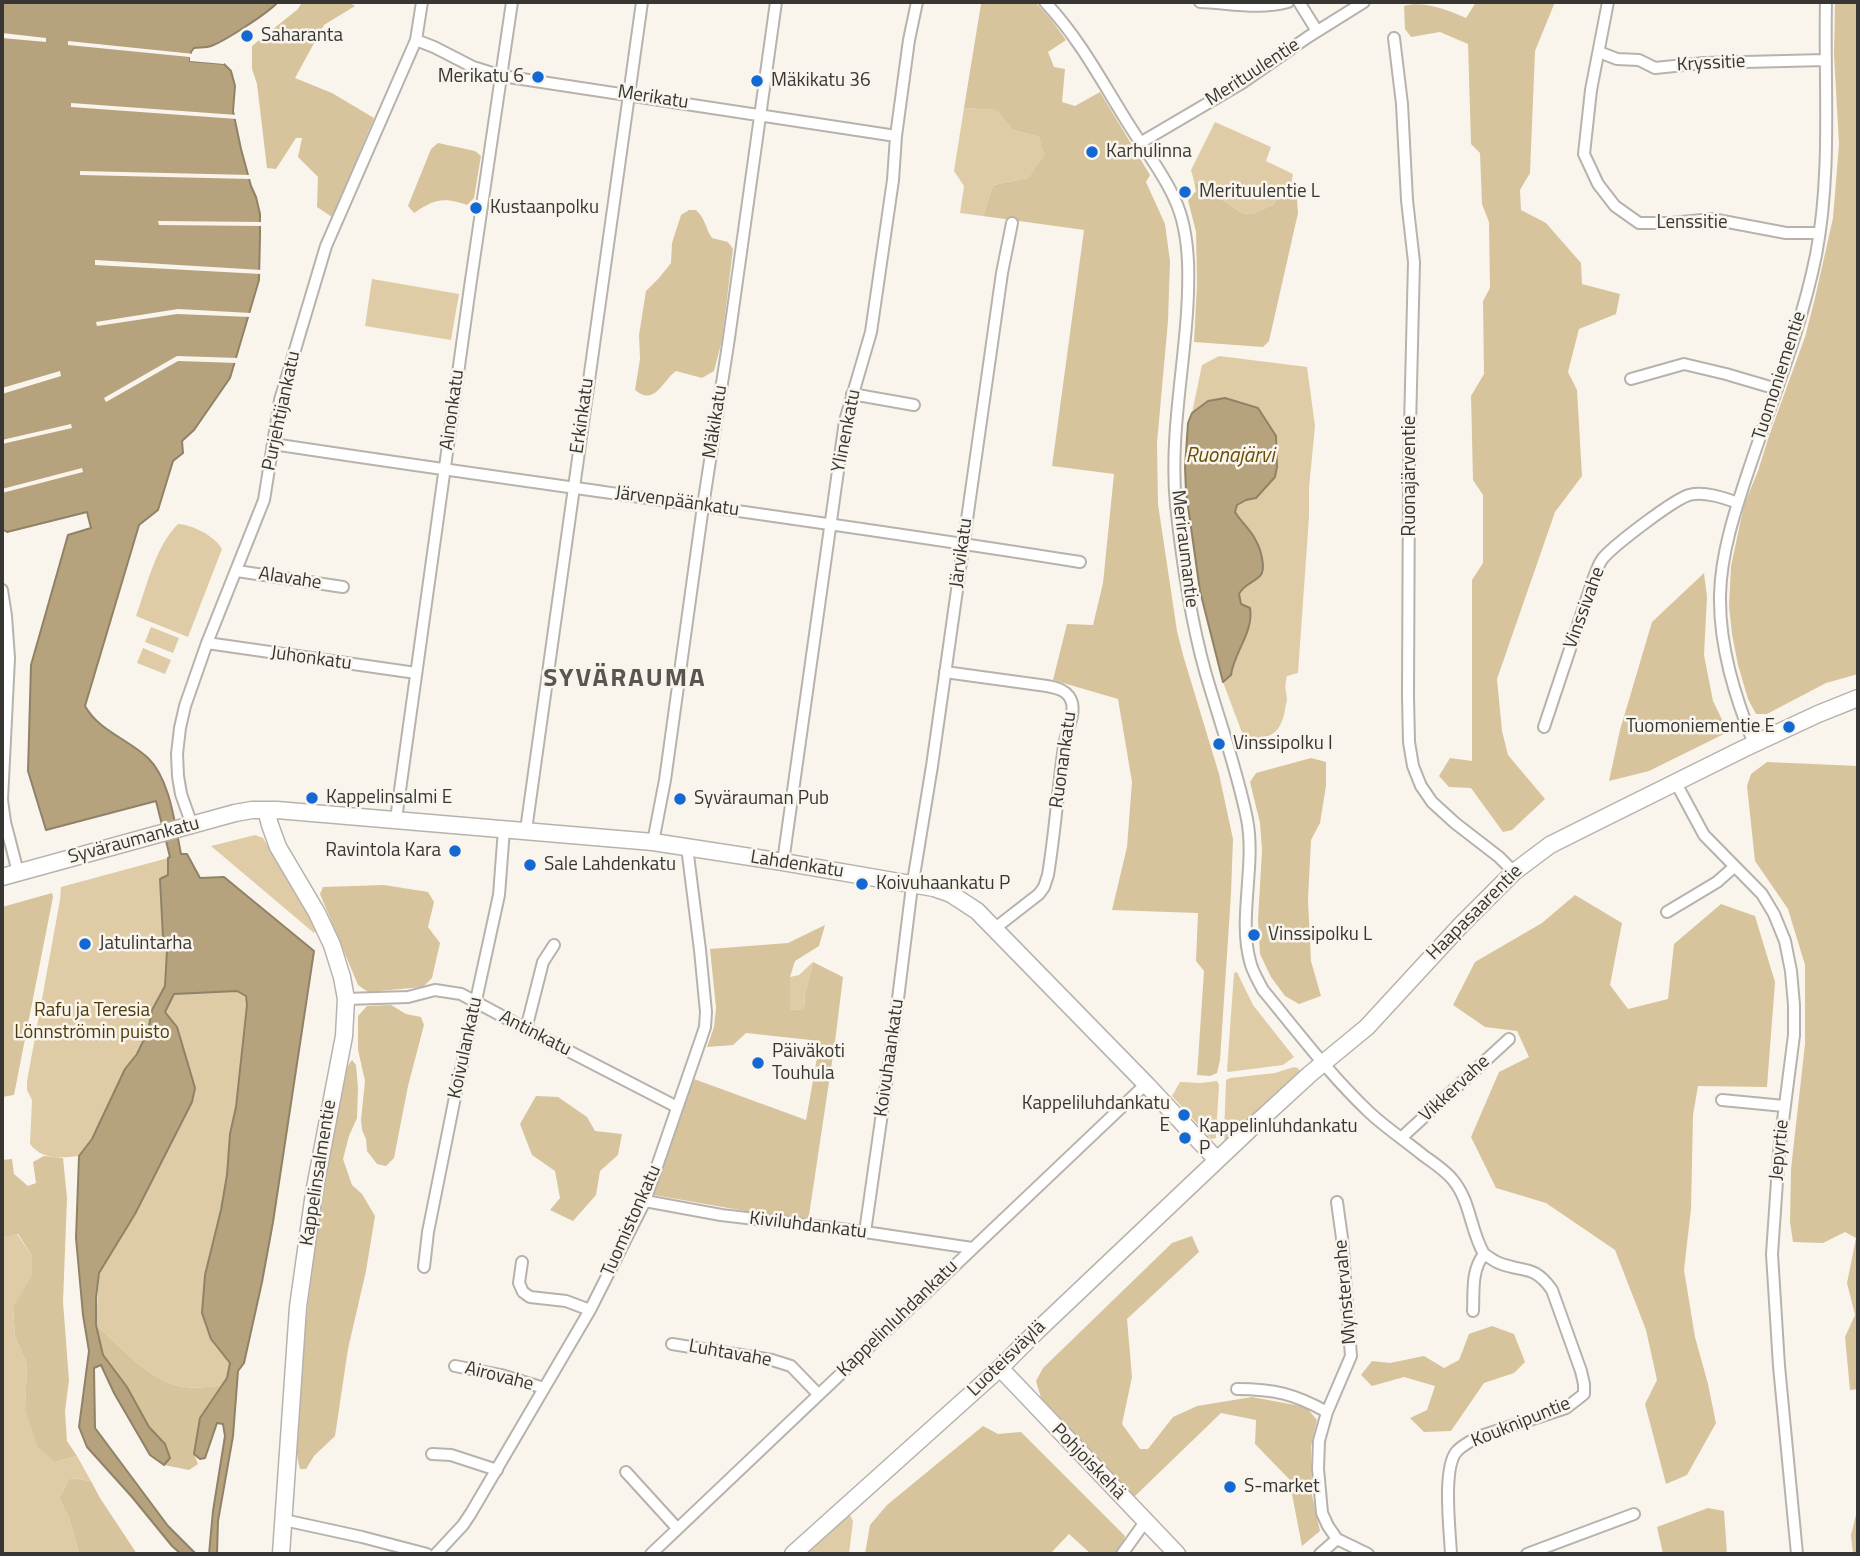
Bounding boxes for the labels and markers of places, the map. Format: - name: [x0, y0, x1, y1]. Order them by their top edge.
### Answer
- place label: Saharanta: [261, 25, 343, 47]
- marker: Saharanta: [239, 28, 255, 44]
- place label: Merikatu 6: [438, 66, 524, 88]
- marker: Merikatu 6: [530, 69, 546, 85]
- place label: Mäkikatu 36: [771, 70, 871, 92]
- marker: Mäkikatu 36: [749, 73, 765, 89]
- place label: Karhulinna: [1106, 141, 1192, 163]
- marker: Karhulinna: [1084, 144, 1100, 160]
- place label: Merituulentie L: [1199, 181, 1320, 203]
- marker: Merituulentie L: [1177, 184, 1193, 200]
- place label: Kustaanpolku: [490, 197, 599, 219]
- marker: Kustaanpolku: [468, 200, 484, 216]
- place label: Tuomoniementie E: [1626, 716, 1775, 738]
- marker: Tuomoniementie E: [1781, 719, 1797, 735]
- place label: Vinssipolku I: [1233, 733, 1333, 755]
- marker: Vinssipolku I: [1211, 736, 1227, 752]
- place label: Kappelinsalmi E: [326, 787, 452, 809]
- place label: Syvärauman Pub: [694, 788, 829, 810]
- marker: Kappelinsalmi E: [304, 790, 320, 806]
- marker: Syvärauman Pub: [672, 791, 688, 807]
- place label: Ravintola Kara: [325, 840, 441, 862]
- marker: Ravintola Kara: [447, 843, 463, 859]
- place label: Sale Lahdenkatu: [544, 854, 676, 876]
- marker: Sale Lahdenkatu: [522, 857, 538, 873]
- place label: Koivuhaankatu P: [876, 873, 1010, 895]
- marker: Koivuhaankatu P: [854, 876, 870, 892]
- place label: Vinssipolku L: [1268, 924, 1372, 946]
- marker: Vinssipolku L: [1246, 927, 1262, 943]
- place label: Jatulintarha: [99, 933, 192, 955]
- marker: Jatulintarha: [77, 936, 93, 952]
- place label: Päiväkoti Touhula: [772, 1041, 845, 1085]
- marker: Päiväkoti Touhula: [750, 1055, 766, 1071]
- place label: Kappeliluhdankatu E: [1022, 1093, 1170, 1137]
- marker: Kappeliluhdankatu E: [1176, 1107, 1192, 1123]
- place label: Kappelinluhdankatu P: [1199, 1116, 1357, 1160]
- marker: Kappelinluhdankatu P: [1177, 1130, 1193, 1146]
- place label: S-market: [1244, 1476, 1320, 1498]
- marker: S-market: [1222, 1479, 1238, 1495]

